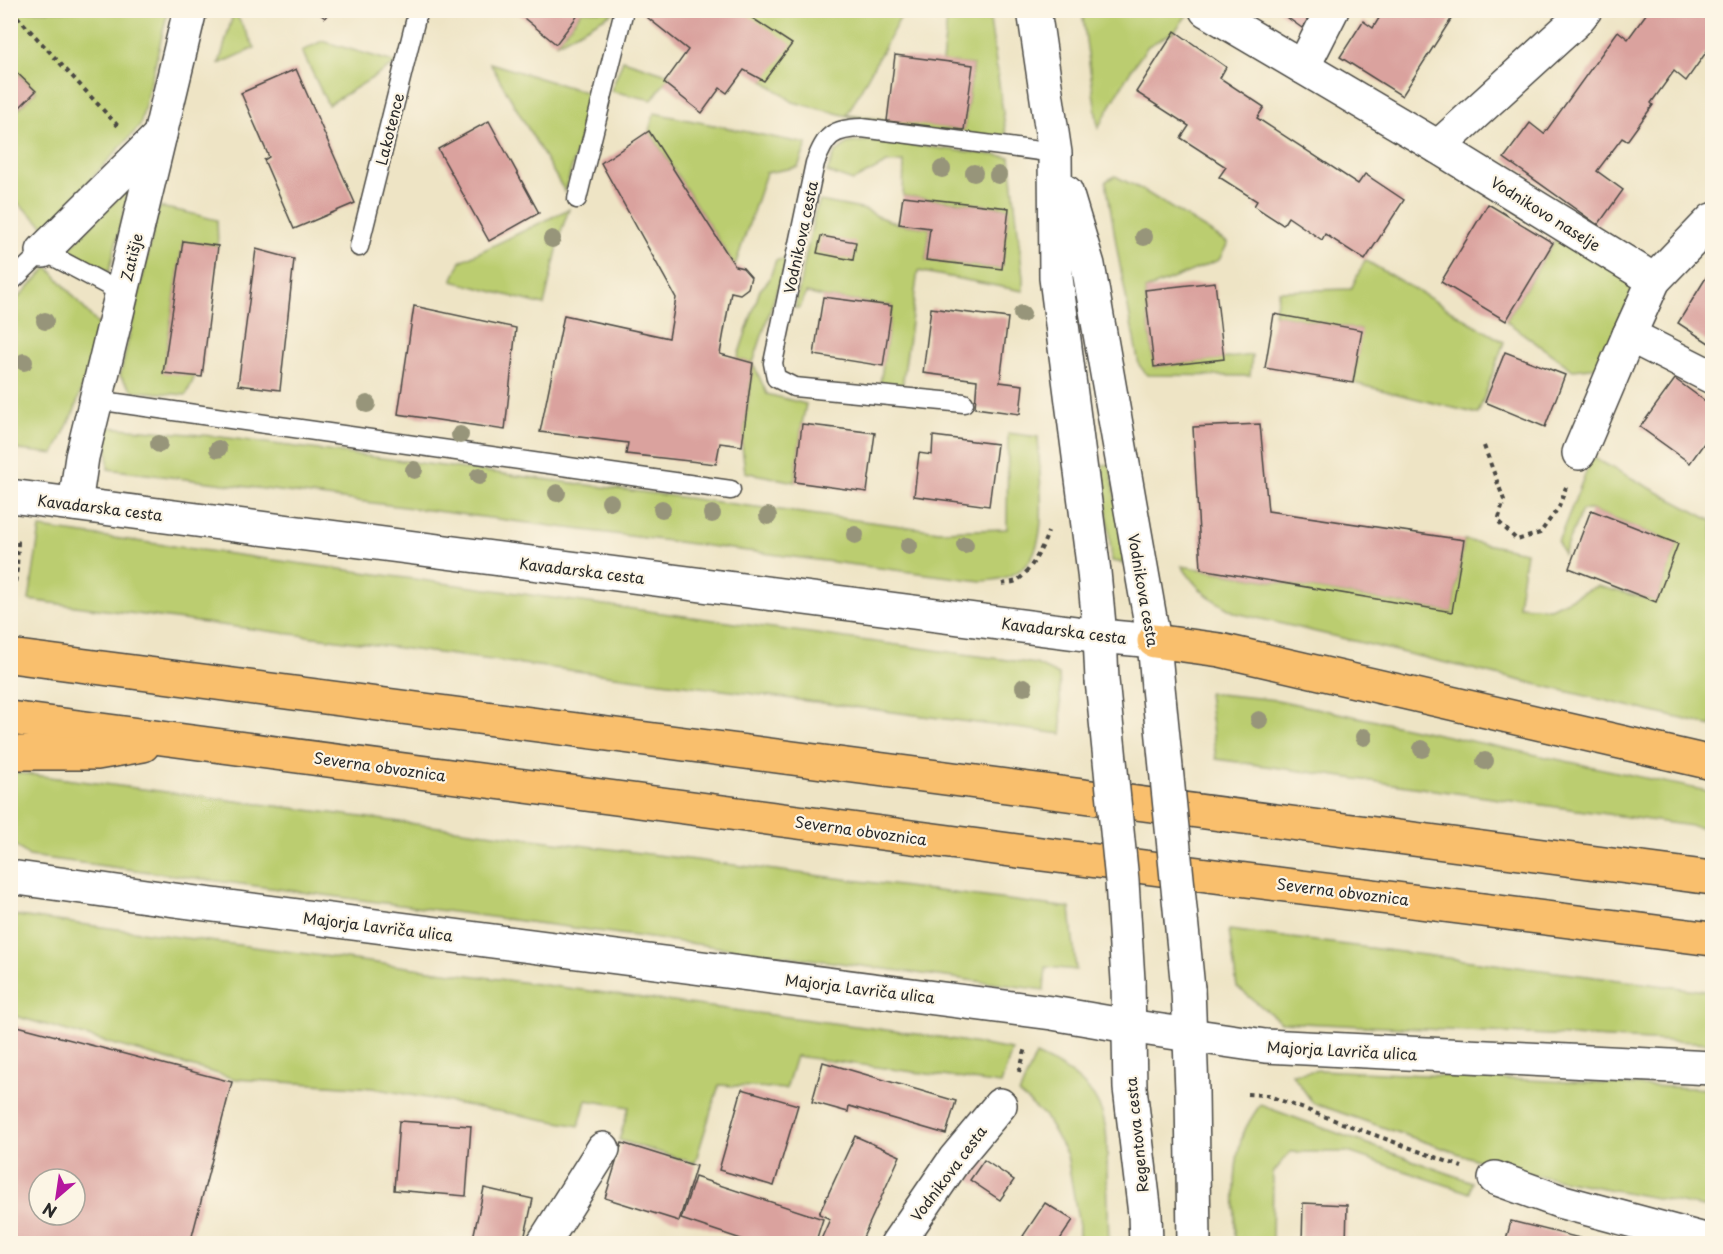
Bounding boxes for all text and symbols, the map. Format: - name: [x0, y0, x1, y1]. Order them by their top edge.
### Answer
- street label: Lakotence: [369, 91, 409, 167]
- street label: Vodnikovo naselje: [1487, 170, 1605, 256]
- street label: Vodnikova cesta: [777, 178, 823, 295]
- street label: Zatišje: [114, 231, 148, 283]
- street label: Kavadarska cesta: [36, 488, 165, 526]
- street label: Vodnikova cesta: [1123, 532, 1165, 649]
- street label: Kavadarska cesta: [518, 551, 647, 589]
- street label: Kavadarska cesta: [1000, 611, 1129, 649]
- street label: Severna obvoznica: [313, 745, 448, 787]
- street label: Severna obvoznica: [794, 809, 929, 851]
- street label: Severna obvoznica: [1276, 871, 1411, 911]
- street label: Majorja Lavriča ulica: [302, 905, 455, 947]
- street label: Majorja Lavriča ulica: [784, 967, 937, 1009]
- street label: Majorja Lavriča ulica: [1266, 1035, 1418, 1065]
- street label: Regentova cesta: [1118, 1076, 1153, 1194]
- street label: Vodnikova cesta: [904, 1120, 992, 1226]
- north arrow: [27, 1167, 87, 1227]
- text: N: [38, 1197, 61, 1225]

